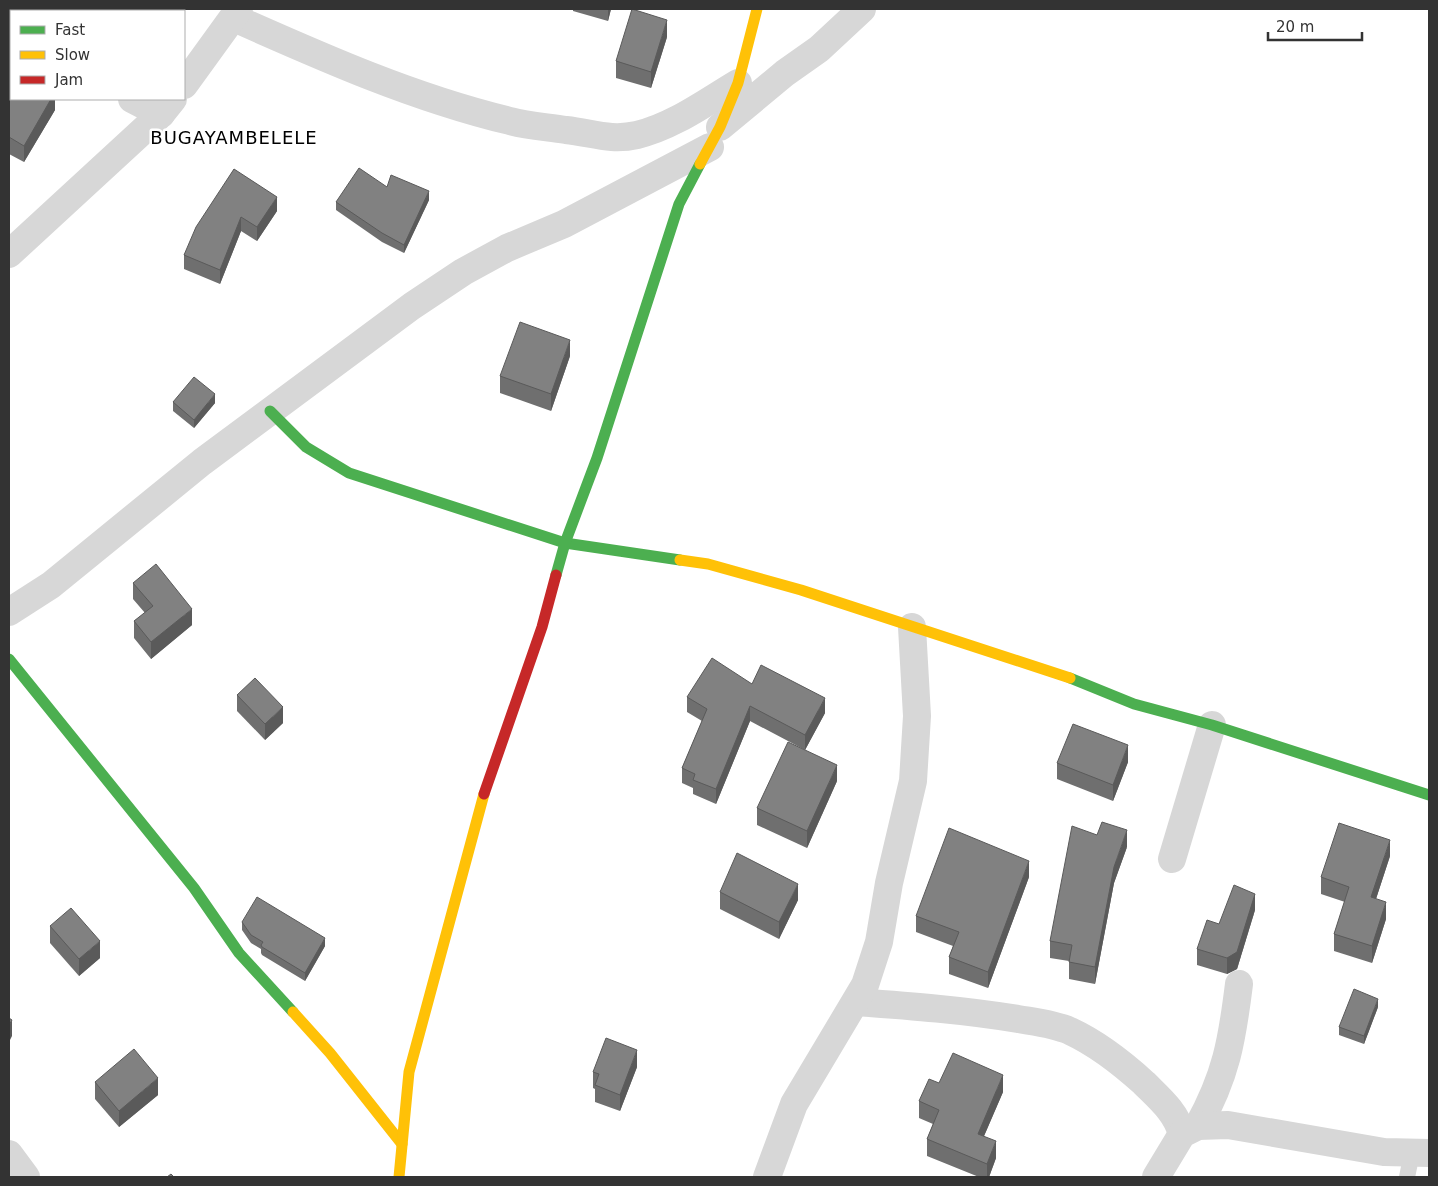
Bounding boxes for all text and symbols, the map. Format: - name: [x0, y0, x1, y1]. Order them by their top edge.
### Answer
- legend: [10, 10, 185, 100]
- scale bar: [1268, 10, 1362, 42]
- text: 20 m: [1276, 18, 1314, 36]
- text: Fast: [55, 21, 85, 39]
- text: Slow: [55, 46, 90, 64]
- text: Jam: [54, 71, 83, 89]
- district label: BUGAYAMBELELE: [150, 127, 318, 148]

